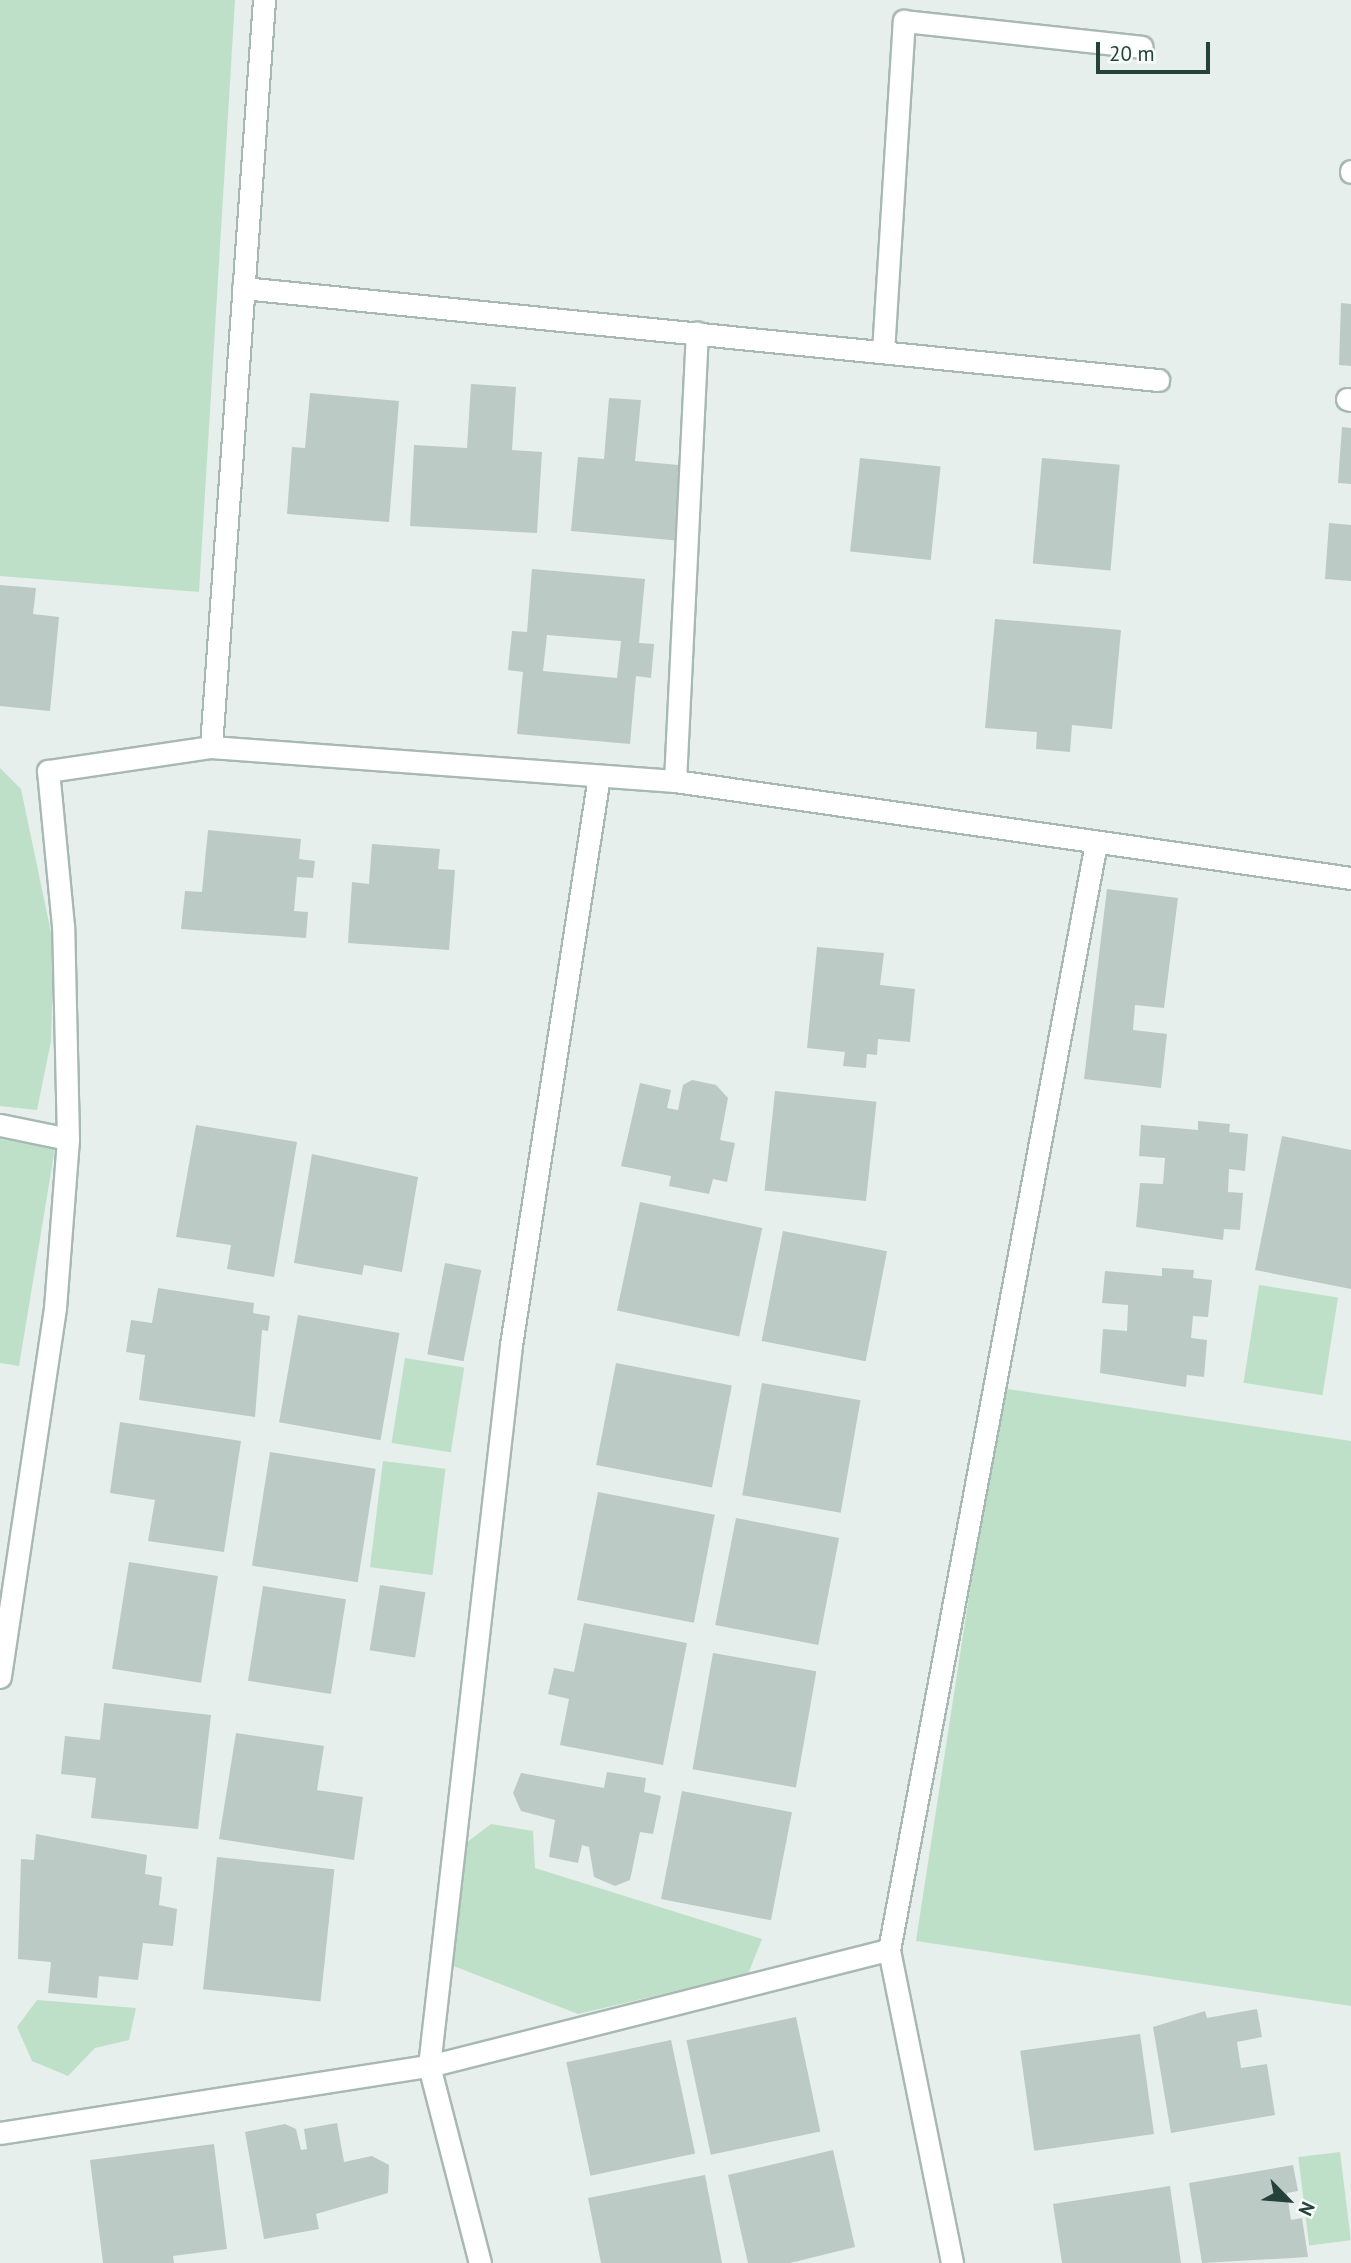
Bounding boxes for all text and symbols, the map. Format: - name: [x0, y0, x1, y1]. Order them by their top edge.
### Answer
- scale bar: [1099, 28, 1213, 72]
- text: 20 m: [1109, 40, 1155, 67]
- north arrow: [1253, 2165, 1323, 2235]
- text: N: [1294, 2198, 1321, 2220]

